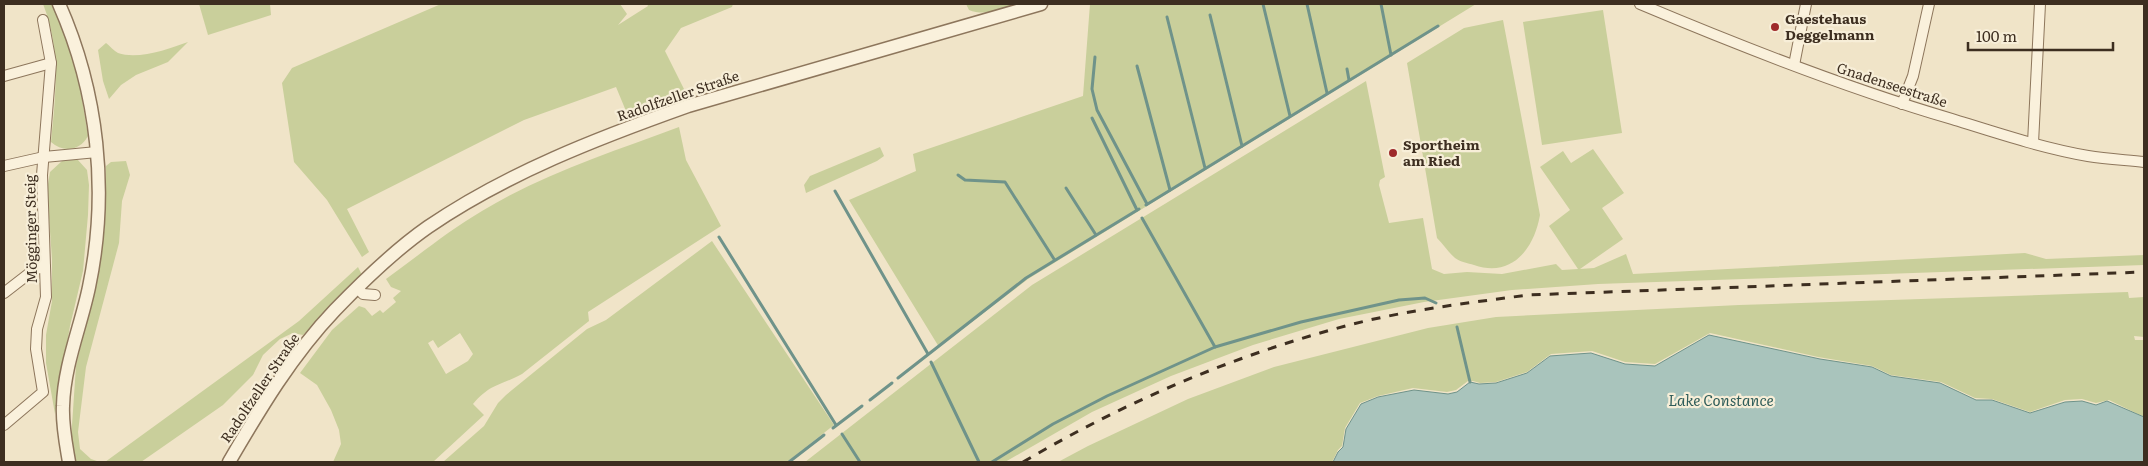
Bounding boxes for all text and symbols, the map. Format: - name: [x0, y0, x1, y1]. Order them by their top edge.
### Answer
- place label: Gaestehaus Deggelmann: [1785, 8, 1875, 44]
- scale bar: [1968, 20, 2113, 52]
- marker: Gaestehaus Deggelmann: [1769, 21, 1781, 33]
- text: 100 m: [1976, 24, 2017, 47]
- street label: Gnadenseestraße: [1835, 57, 1950, 111]
- street label: Radolfzeller Straße: [614, 65, 741, 125]
- place label: Sportheim am Ried: [1403, 134, 1480, 170]
- marker: Sportheim am Ried: [1387, 147, 1399, 159]
- street label: Mögginger Steig: [19, 174, 41, 284]
- street label: Radolfzeller Straße: [215, 329, 303, 446]
- water label: Lake Constance: [1668, 388, 1774, 411]

